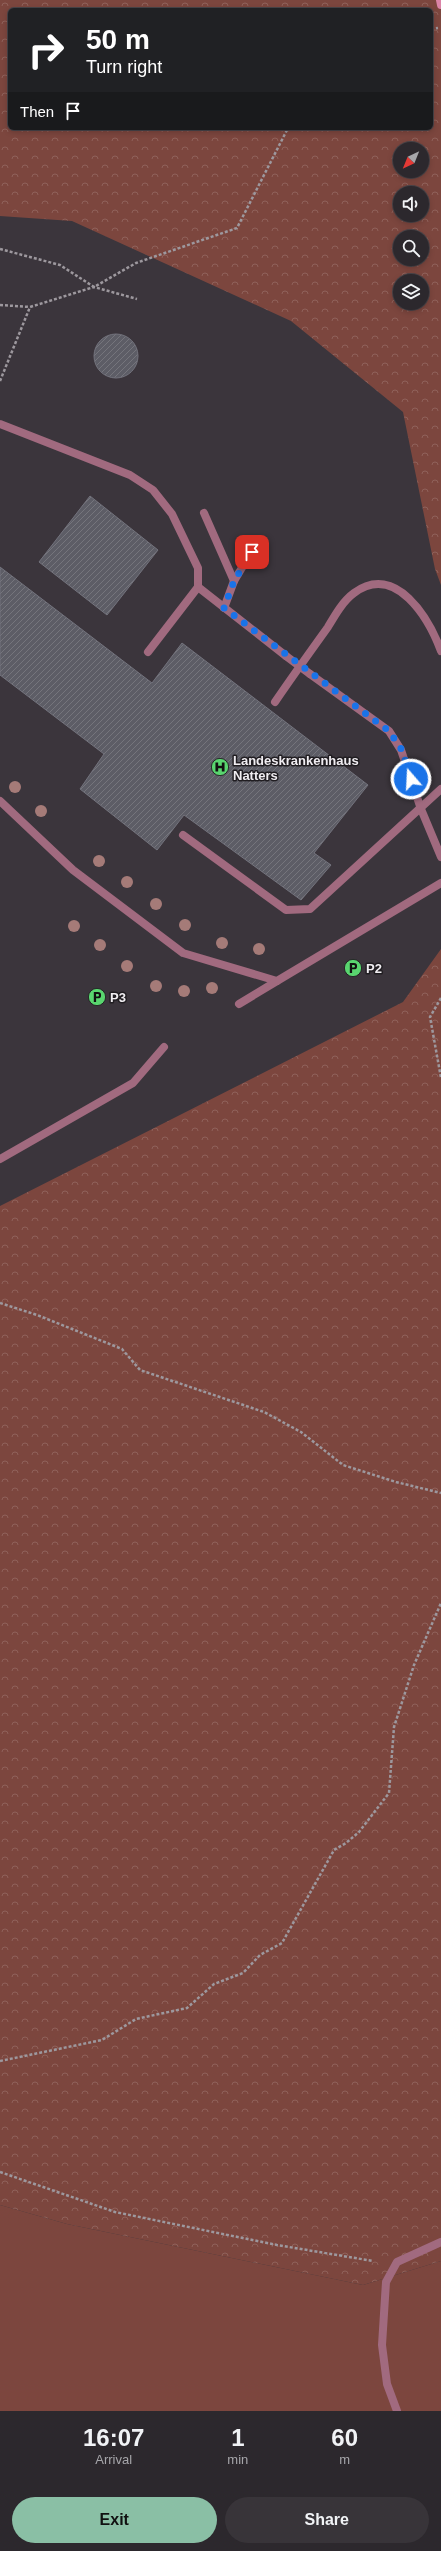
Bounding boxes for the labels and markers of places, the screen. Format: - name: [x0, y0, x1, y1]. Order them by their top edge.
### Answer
- pin: [235, 535, 269, 569]
- place label: Landeskrankenhaus Natters: [233, 753, 359, 783]
- hospital icon: Landeskrankenhaus Natters: [210, 757, 230, 777]
- parking icon: P2: [343, 958, 363, 978]
- place label: P2: [366, 961, 382, 976]
- parking icon: P3: [87, 987, 107, 1007]
- place label: P3: [110, 990, 126, 1005]

